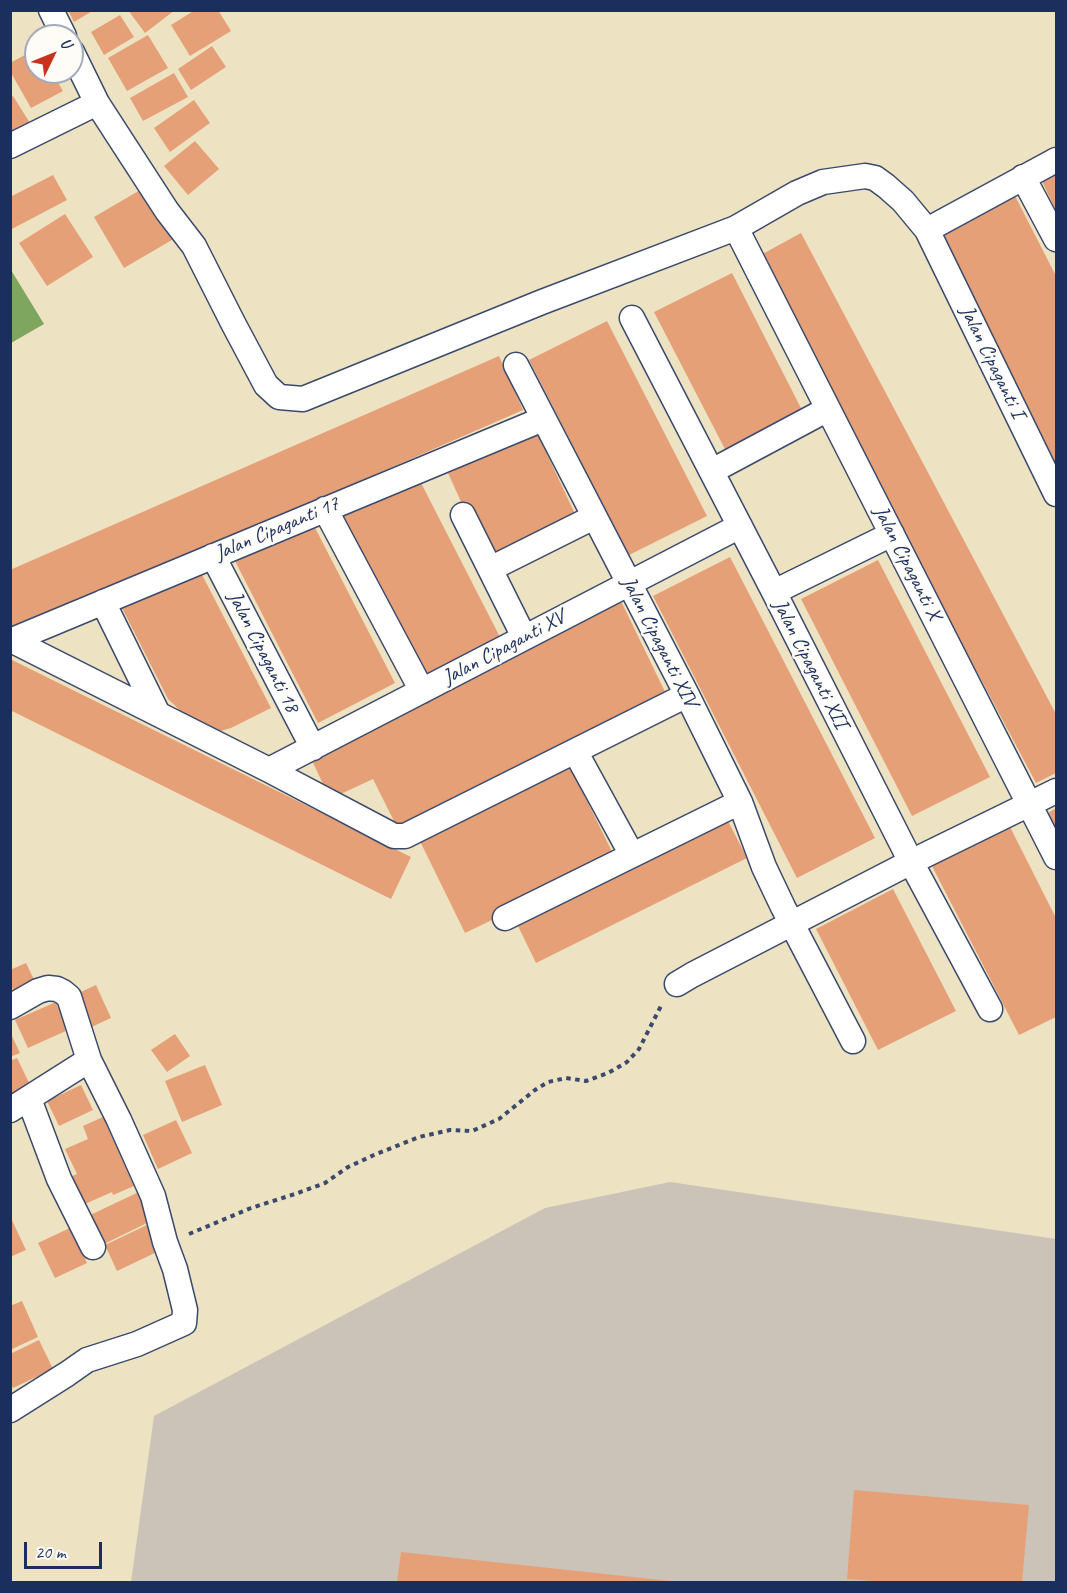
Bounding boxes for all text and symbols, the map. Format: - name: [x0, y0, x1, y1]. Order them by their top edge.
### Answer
- north arrow: [24, 24, 84, 84]
- text: U: [56, 33, 76, 53]
- street label: Jalan Cipaganti I: [954, 302, 1030, 422]
- street label: Jalan Cipaganti 17: [211, 492, 343, 566]
- street label: Jalan Cipaganti X: [867, 502, 947, 624]
- street label: Jalan Cipaganti XIV: [615, 573, 703, 711]
- street label: Jalan Cipaganti 18: [222, 587, 304, 717]
- street label: Jalan Cipaganti XII: [767, 595, 853, 733]
- street label: Jalan Cipaganti XV: [439, 605, 569, 691]
- scale bar: [27, 1530, 105, 1568]
- text: 20 m: [35, 1541, 66, 1563]

